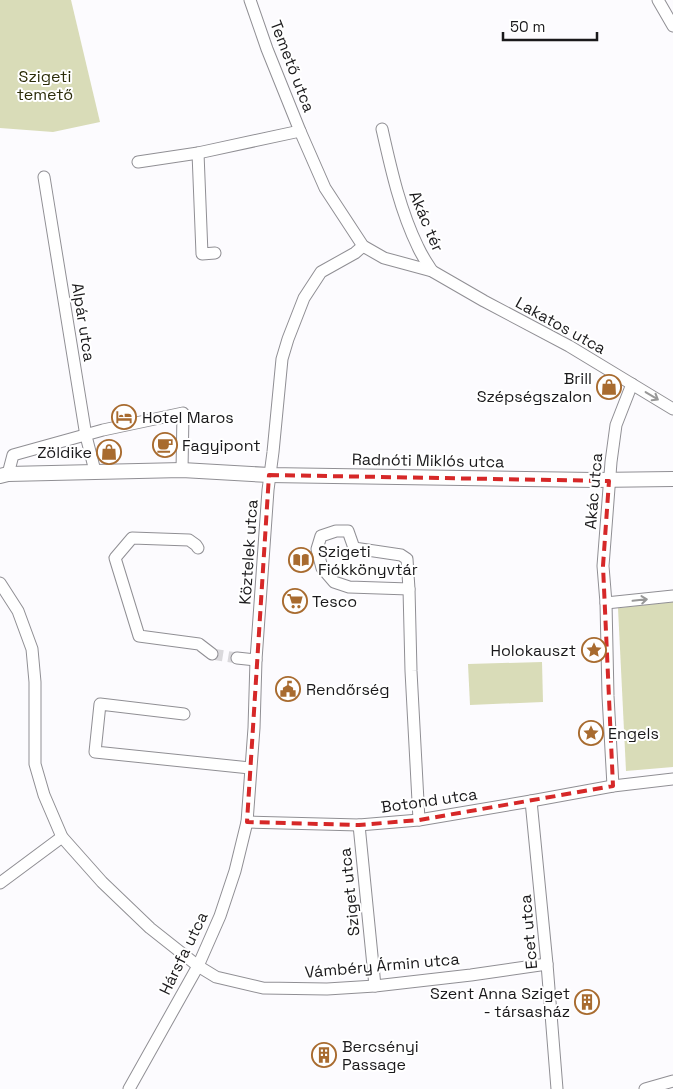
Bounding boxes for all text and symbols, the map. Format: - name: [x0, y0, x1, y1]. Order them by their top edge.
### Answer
- scale bar: [503, 10, 597, 42]
- street label: Temető utca: [265, 17, 320, 115]
- text: 50 m: [510, 17, 545, 36]
- park label: Szigeti temető: [17, 66, 73, 105]
- street label: Akác tér: [404, 188, 449, 255]
- street label: Alpár utca: [67, 281, 100, 363]
- street label: Lakatos utca: [512, 292, 610, 359]
- place label: Brill Szépségszalon: [477, 368, 592, 407]
- shop icon: Brill Szépségszalon: [596, 374, 622, 400]
- one-way arrow: [645, 392, 659, 402]
- hotel icon: Hotel Maros: [111, 404, 137, 430]
- place label: Hotel Maros: [142, 407, 234, 428]
- cafe icon: Fagyipont: [152, 432, 178, 458]
- place label: Fagyipont: [182, 435, 261, 456]
- shop icon: Zöldike: [96, 439, 122, 465]
- place label: Zöldike: [37, 442, 92, 463]
- street label: Radnóti Miklós utca: [352, 449, 504, 472]
- street label: Akác utca: [580, 452, 607, 530]
- street label: Köztelek utca: [234, 499, 263, 605]
- place label: Szigeti Fiókkönyvtár: [318, 541, 418, 580]
- library icon: Szigeti Fiókkönyvtár: [288, 547, 314, 573]
- supermarket icon: Tesco: [282, 588, 308, 614]
- place label: Tesco: [312, 591, 357, 612]
- one-way arrow: [631, 595, 647, 604]
- place icon: Holokauszt: [581, 637, 607, 663]
- place label: Holokauszt: [490, 640, 576, 661]
- public building icon: Rendőrség: [275, 676, 301, 702]
- place label: Rendőrség: [306, 679, 390, 700]
- place icon: Engels: [578, 720, 604, 746]
- place label: Engels: [608, 723, 659, 744]
- street label: Botond utca: [380, 783, 479, 818]
- street label: Sziget utca: [334, 847, 365, 937]
- street label: Ecet utca: [515, 894, 542, 970]
- street label: Hársfa utca: [154, 908, 213, 998]
- street label: Vámbéry Ármin utca: [304, 948, 460, 983]
- place label: Szent Anna Sziget - társasház: [430, 983, 570, 1022]
- building icon: Szent Anna Sziget - társasház: [574, 989, 600, 1015]
- place label: Bercsényi Passage: [342, 1036, 419, 1075]
- building icon: Bercsényi Passage: [311, 1042, 337, 1068]

